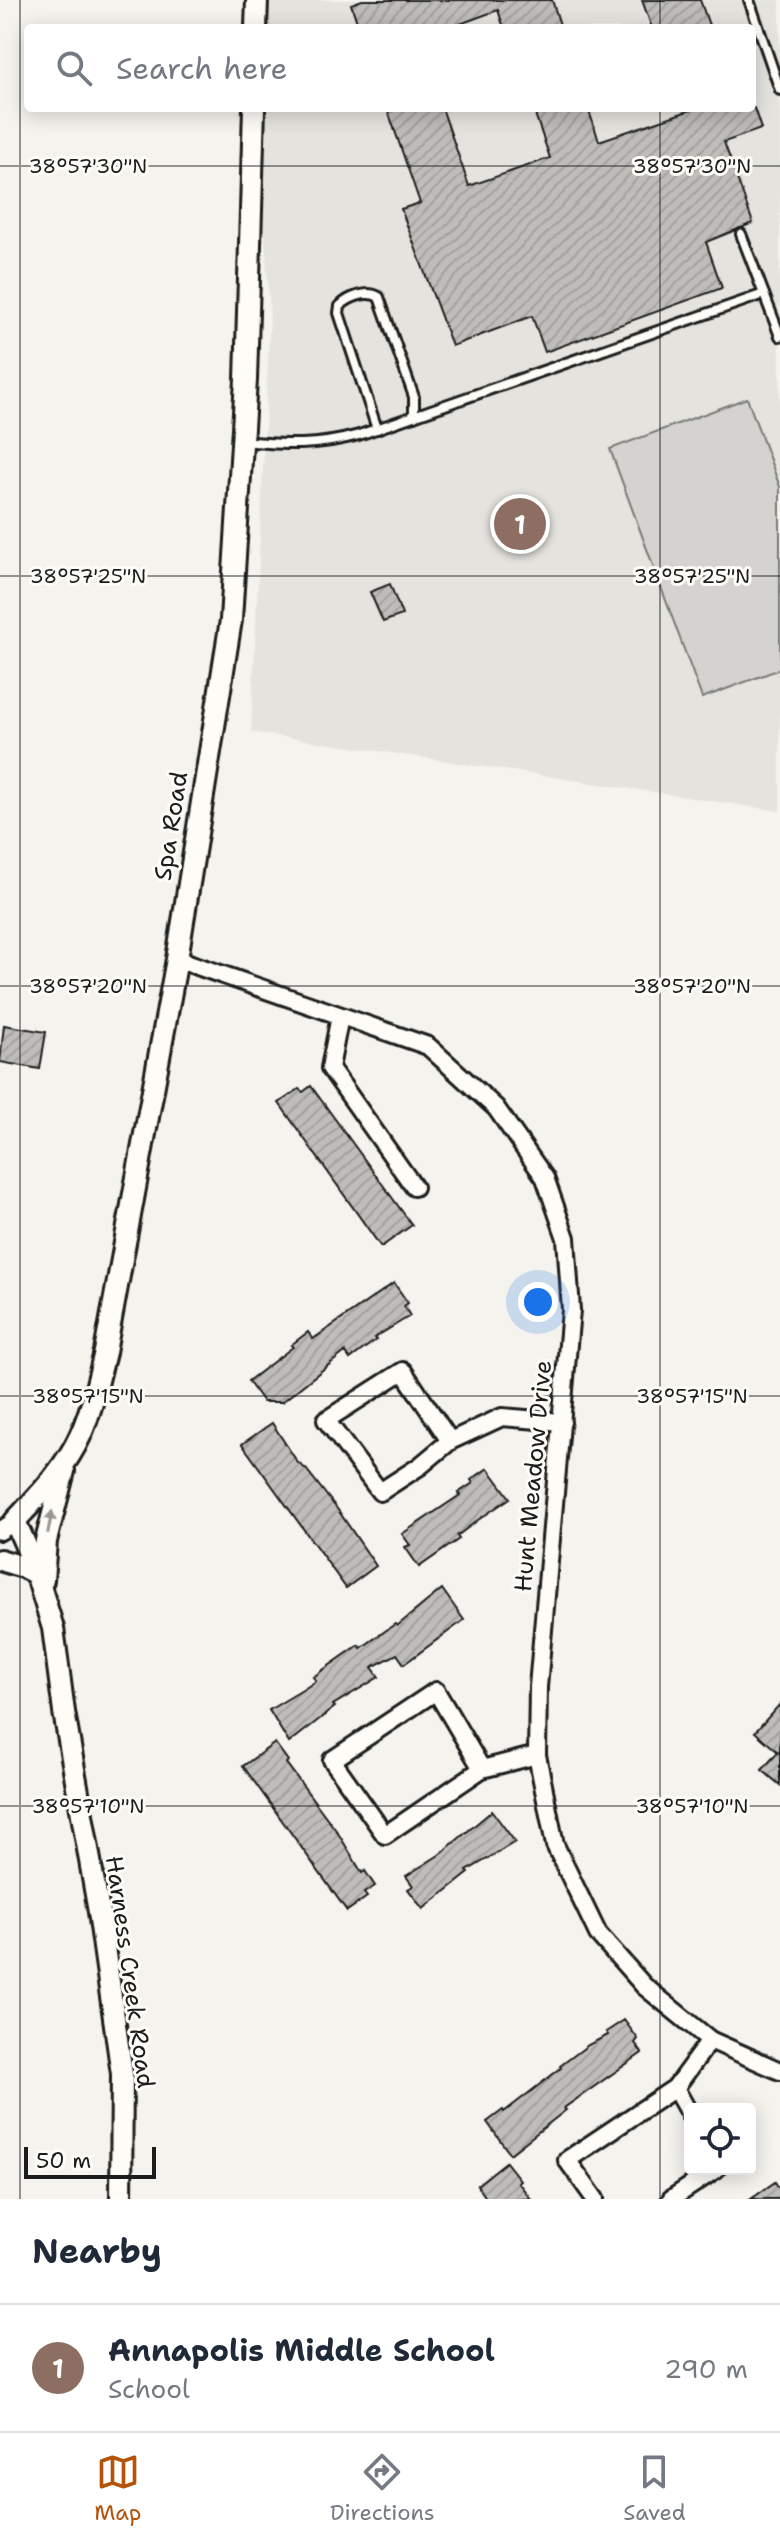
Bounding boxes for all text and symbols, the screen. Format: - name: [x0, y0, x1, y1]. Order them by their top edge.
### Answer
- search box: [24, 24, 756, 112]
- icon: search: [52, 46, 96, 90]
- text: Search here: [116, 48, 287, 89]
- text: 38°57'30"N: [29, 153, 147, 179]
- text: 38°57'30"N: [633, 153, 751, 179]
- pin: 1: [494, 494, 546, 554]
- text: 38°57'25"N: [30, 563, 146, 589]
- text: 38°57'25"N: [634, 563, 750, 589]
- street label: Spa Road: [147, 769, 195, 883]
- text: 38°57'20"N: [29, 973, 147, 999]
- text: 38°57'20"N: [633, 973, 751, 999]
- your location: [518, 1282, 558, 1322]
- street label: Hunt Meadow Drive: [507, 1359, 559, 1593]
- text: 38°57'15"N: [32, 1383, 144, 1409]
- text: 38°57'15"N: [636, 1383, 748, 1409]
- one-way arrow: [44, 1509, 57, 1534]
- text: 38°57'10"N: [31, 1793, 145, 1819]
- text: 38°57'10"N: [635, 1793, 749, 1819]
- street label: Harness Creek Road: [98, 1854, 162, 2090]
- map controls: [684, 2103, 756, 2175]
- button: locate: [684, 2103, 756, 2175]
- scale bar: [24, 2143, 156, 2179]
- text: 50 m: [36, 2146, 91, 2175]
- text: Nearby: [32, 2228, 162, 2274]
- text: Annapolis Middle School: [108, 2330, 495, 2371]
- text: 1: [52, 2351, 64, 2386]
- text: 290 m: [664, 2351, 748, 2386]
- text: School: [108, 2371, 190, 2406]
- tab: Map: [94, 2450, 141, 2527]
- tab: Directions: [330, 2450, 435, 2527]
- tab: Saved: [623, 2450, 686, 2527]

